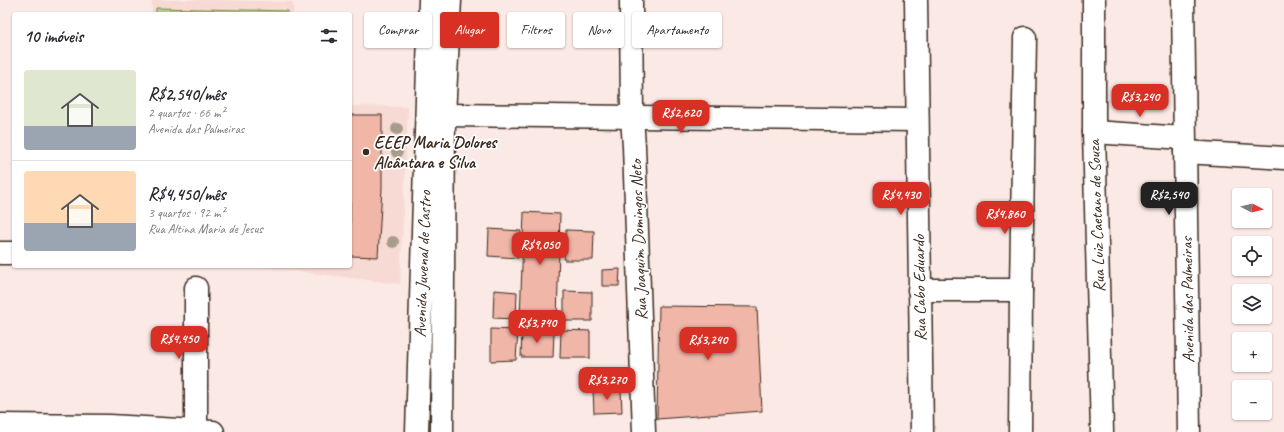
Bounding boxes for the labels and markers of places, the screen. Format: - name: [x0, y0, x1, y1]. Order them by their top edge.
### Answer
- pin: R$3,240: [1103, 84, 1177, 118]
- pin: R$2,620: [644, 100, 718, 134]
- place label: EEEP Maria Dolores Alcântara e Silva: [374, 132, 498, 173]
- marker: EEEP Maria Dolores Alcântara e Silva: [361, 147, 371, 157]
- pin: R$4,430: [864, 182, 938, 216]
- pin: R$2,540: [1132, 182, 1206, 216]
- pin: R$4,860: [968, 201, 1042, 235]
- pin: R$9,050: [503, 232, 577, 266]
- pin: R$3,740: [500, 310, 574, 344]
- pin: R$4,450: [142, 326, 216, 360]
- pin: R$3,240: [671, 327, 745, 361]
- pin: R$3,270: [570, 367, 644, 401]

